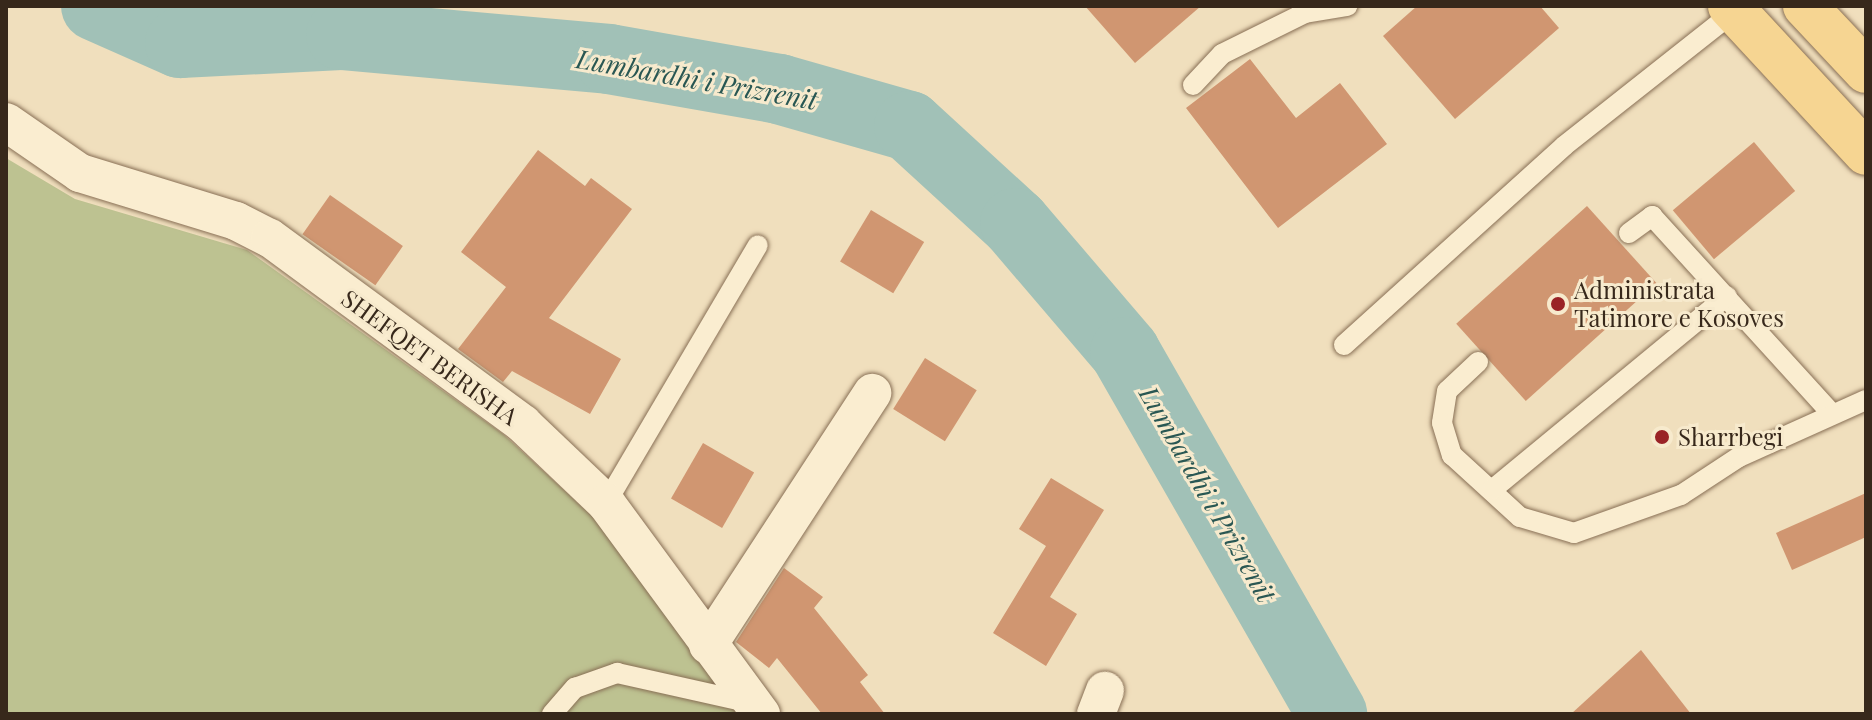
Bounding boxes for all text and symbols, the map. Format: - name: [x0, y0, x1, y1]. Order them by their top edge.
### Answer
- water label: Lumbardhi i Prizrenit: [574, 42, 820, 116]
- place label: Administrata Tatimore e Kosoves: [1574, 276, 1784, 332]
- street label: SHEFQET BERISHA: [336, 283, 524, 431]
- marker: Administrata Tatimore e Kosoves: [1549, 295, 1567, 313]
- water label: Lumbardhi i Prizrenit: [1133, 380, 1283, 608]
- place label: Sharrbegi: [1678, 423, 1783, 451]
- marker: Sharrbegi: [1653, 428, 1671, 446]

